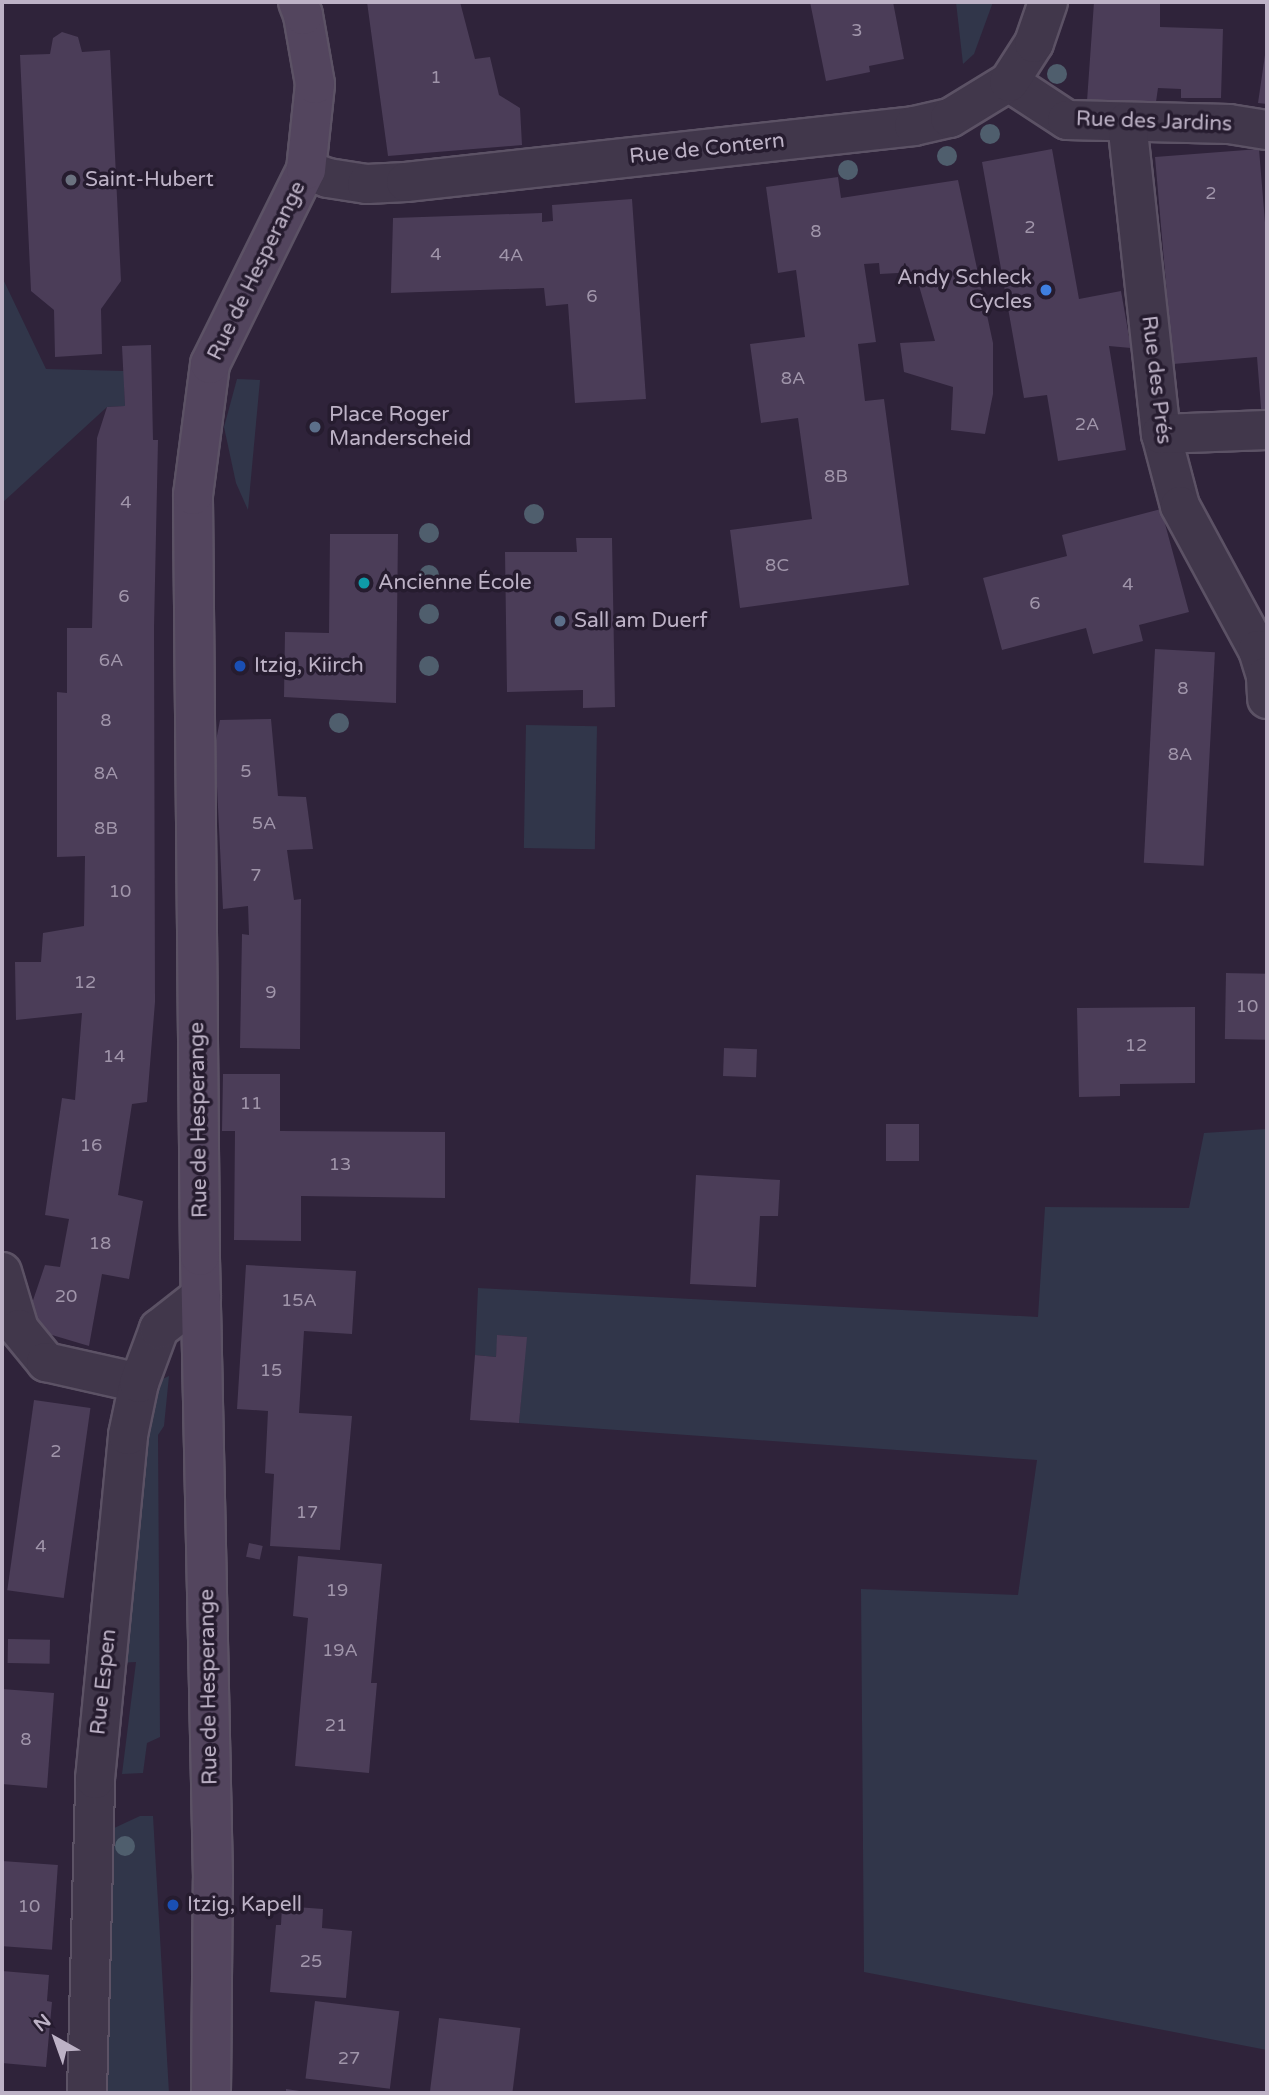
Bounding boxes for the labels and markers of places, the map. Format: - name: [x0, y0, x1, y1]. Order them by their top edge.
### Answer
- place label: Saint-Hubert: [85, 167, 214, 193]
- marker: Saint-Hubert: [63, 172, 79, 188]
- place label: Andy Schleck Cycles: [897, 265, 1032, 315]
- marker: Andy Schleck Cycles: [1038, 282, 1054, 298]
- place label: Place Roger Manderscheid: [329, 402, 471, 452]
- marker: Place Roger Manderscheid: [307, 419, 323, 435]
- place label: Ancienne École: [378, 570, 532, 596]
- marker: Ancienne École: [356, 575, 372, 591]
- place label: Sall am Duerf: [574, 608, 708, 634]
- marker: Sall am Duerf: [552, 613, 568, 629]
- place label: Itzig, Kiirch: [254, 653, 364, 679]
- marker: Itzig, Kiirch: [232, 658, 248, 674]
- place label: Itzig, Kapell: [187, 1892, 302, 1918]
- marker: Itzig, Kapell: [165, 1897, 181, 1913]

